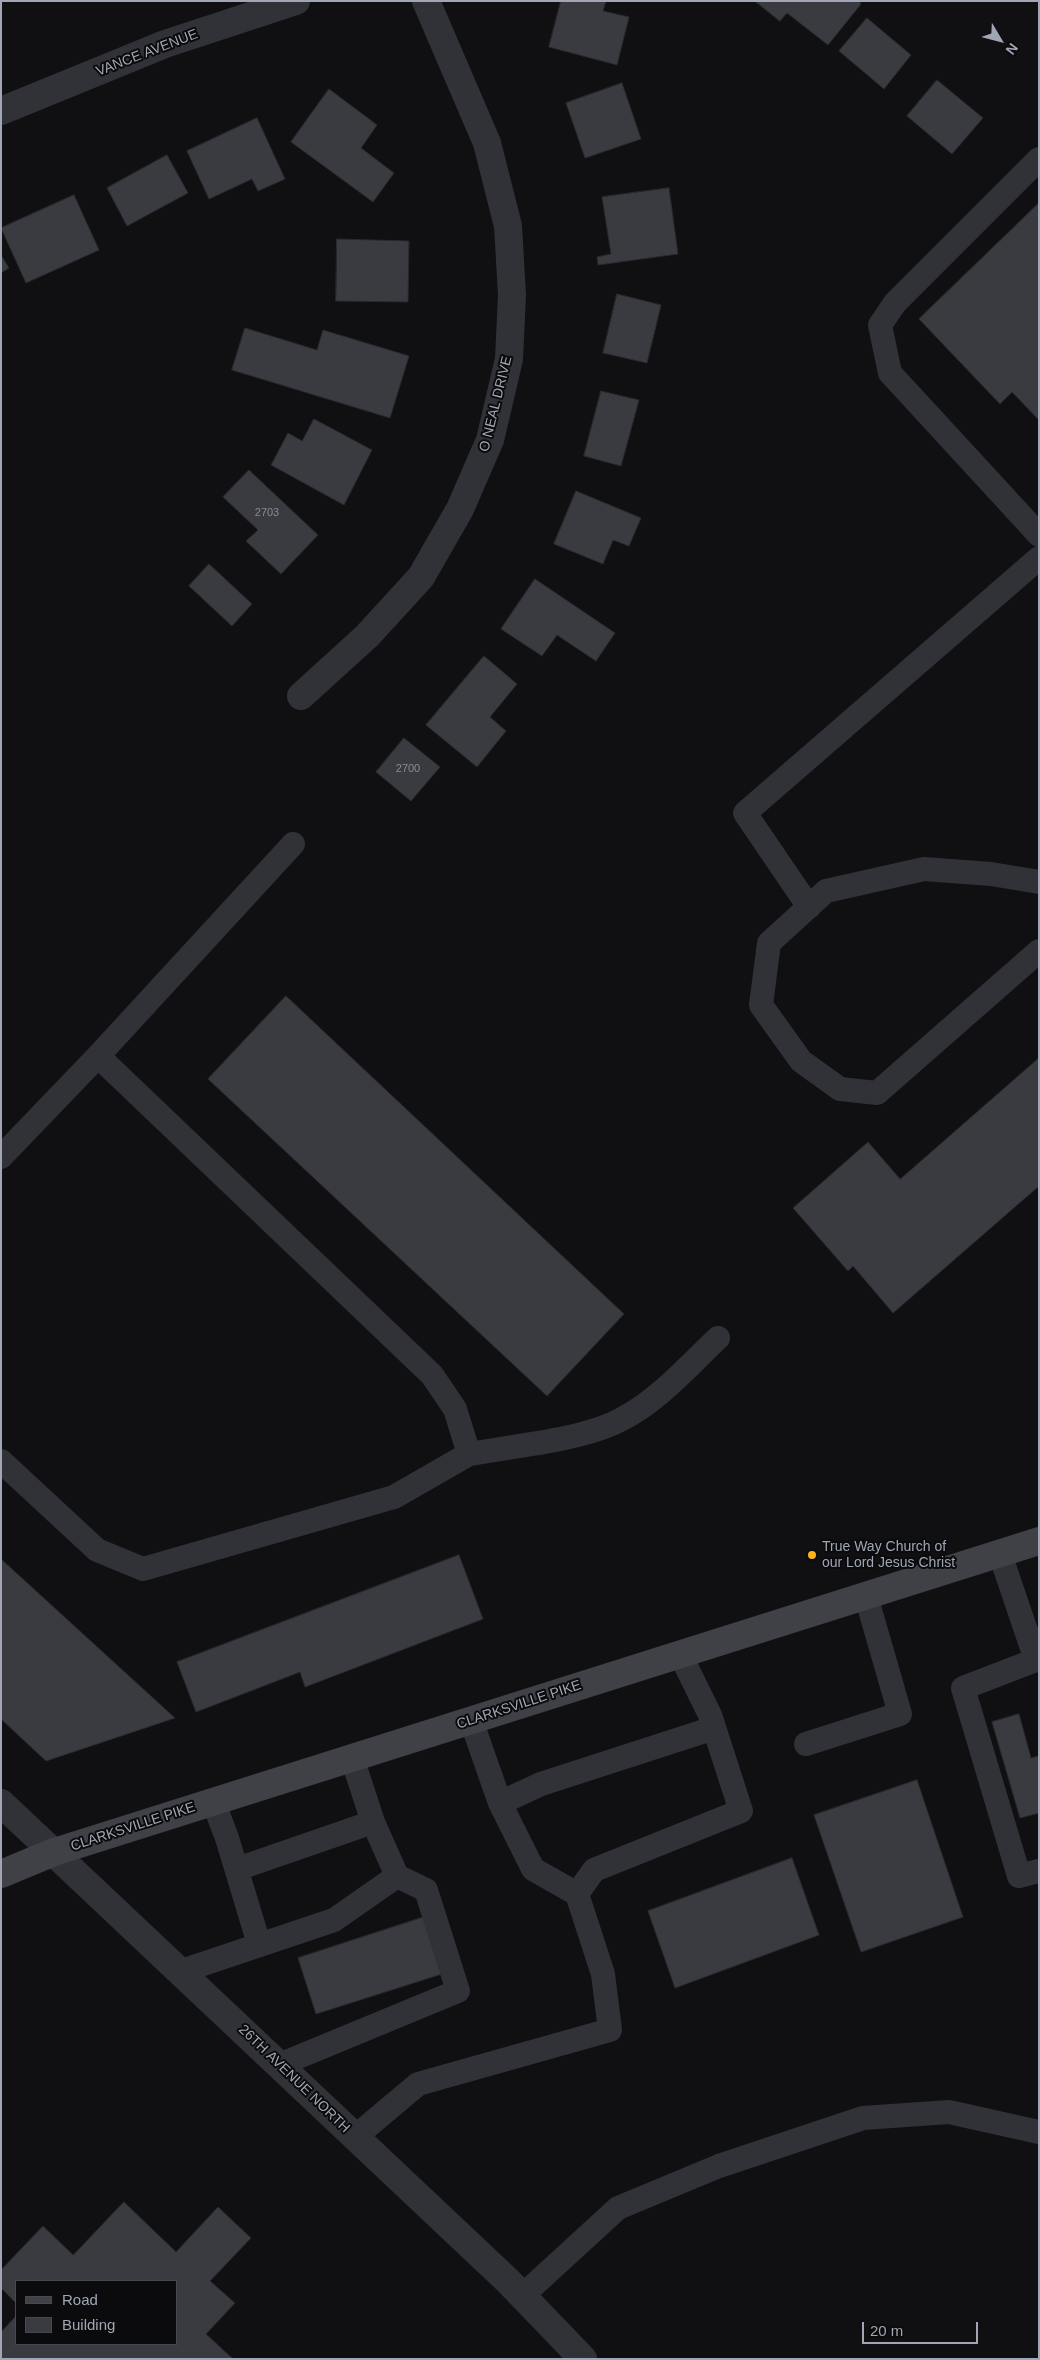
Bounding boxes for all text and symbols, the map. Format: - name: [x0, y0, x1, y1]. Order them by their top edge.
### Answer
- north arrow: [975, 15, 1025, 65]
- street label: VANCE AVENUE: [94, 26, 200, 80]
- text: N: [1003, 40, 1021, 58]
- street label: O NEAL DRIVE: [476, 354, 516, 454]
- house number: 2703: [255, 506, 279, 520]
- house number: 2700: [396, 762, 420, 776]
- place label: True Way Church of our Lord Jesus Christ: [822, 1539, 955, 1571]
- marker: True Way Church of our Lord Jesus Christ: [806, 1549, 818, 1561]
- street label: CLARKSVILLE PIKE: [455, 1677, 583, 1733]
- street label: CLARKSVILLE PIKE: [69, 1799, 197, 1855]
- street label: 26TH AVENUE NORTH: [235, 2022, 353, 2136]
- legend: [15, 2280, 178, 2345]
- text: Road: [62, 2291, 98, 2308]
- scale bar: [865, 2312, 981, 2344]
- text: Building: [62, 2316, 115, 2333]
- text: 20 m: [870, 2322, 903, 2339]

